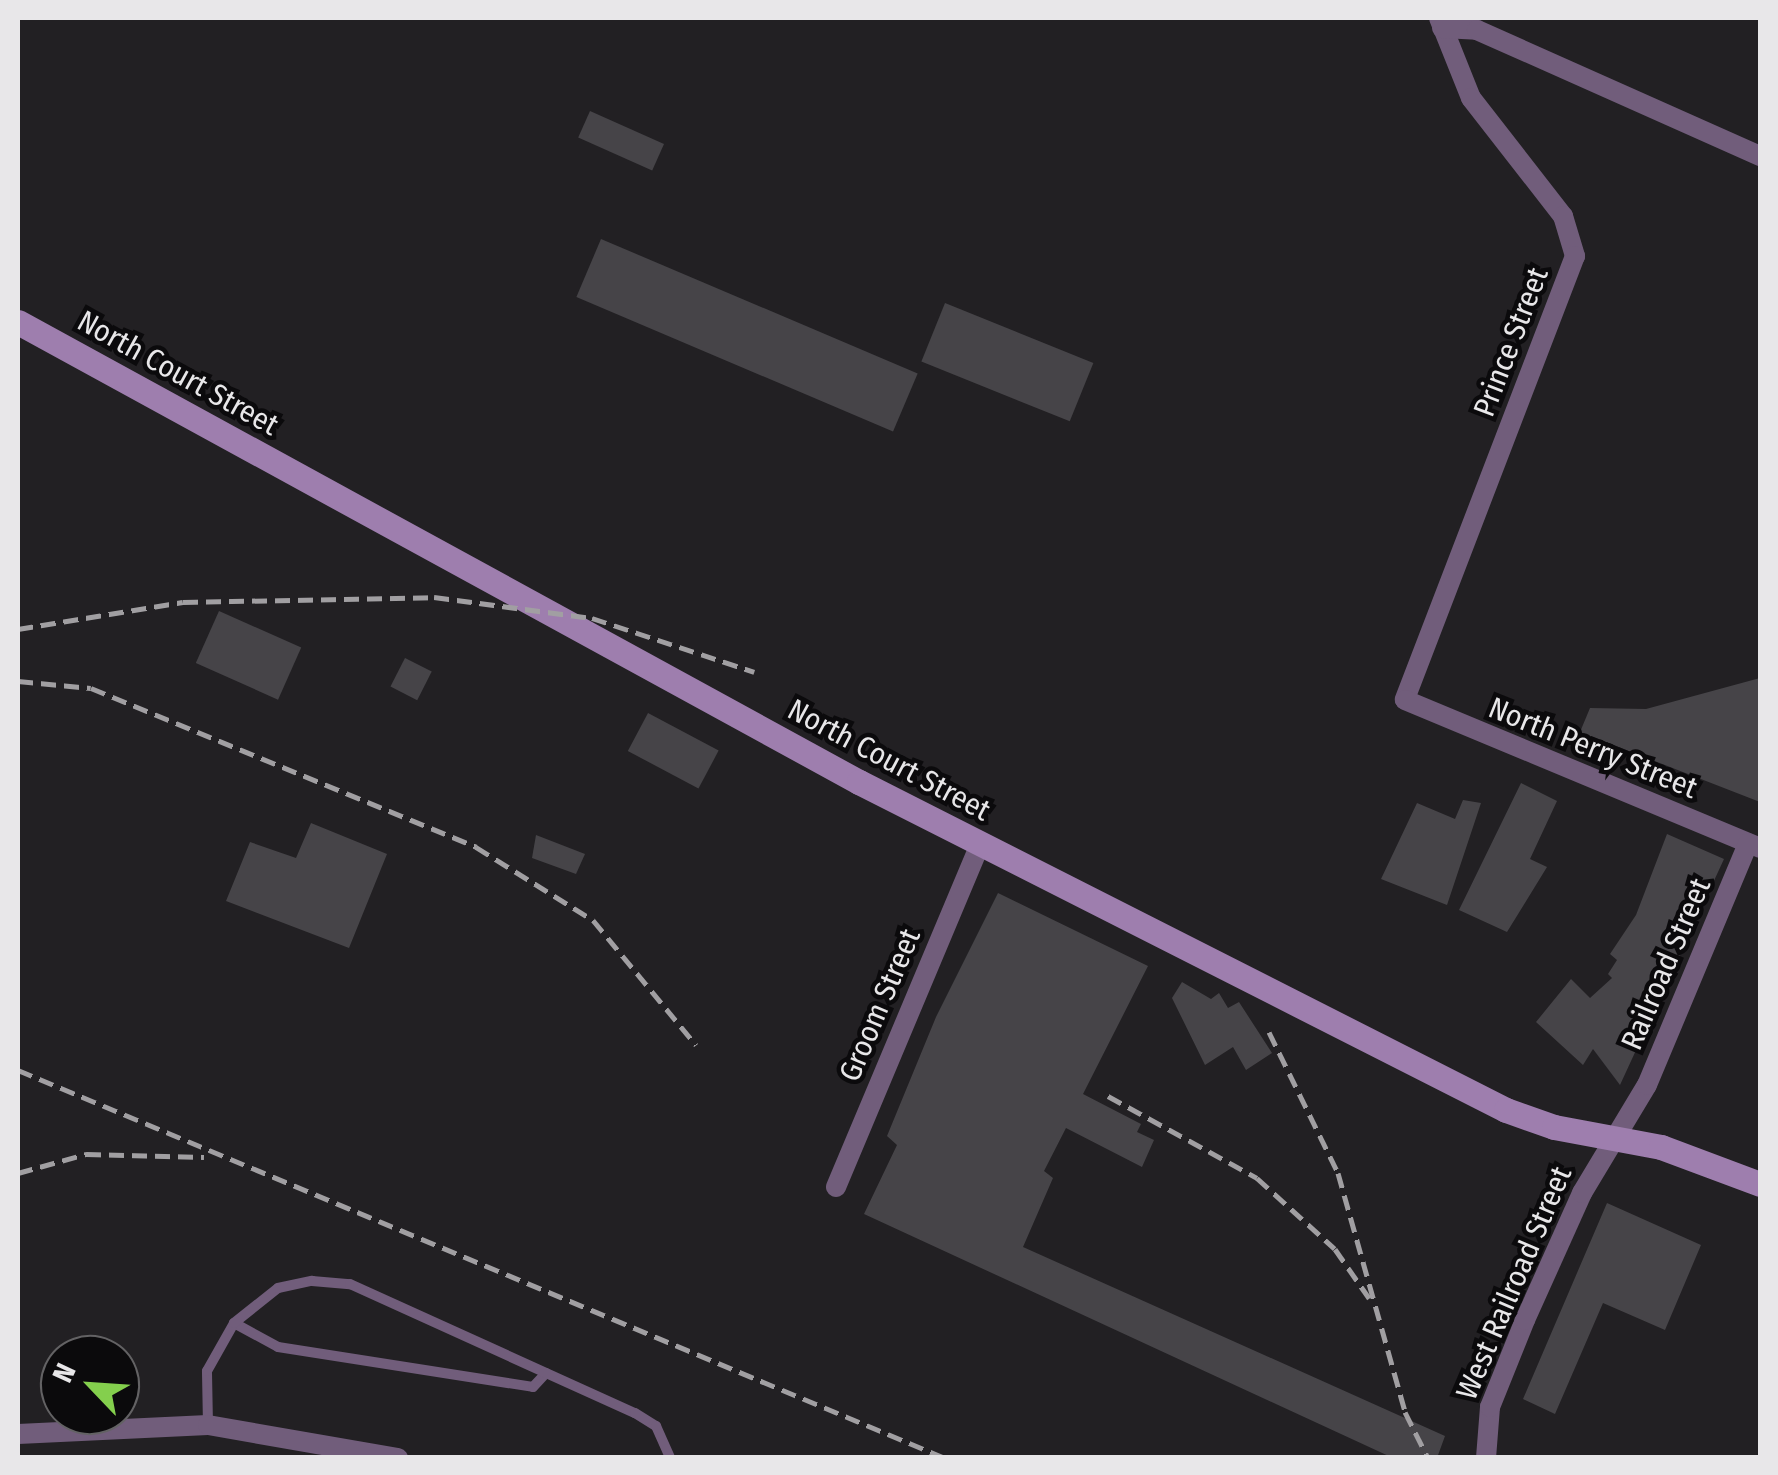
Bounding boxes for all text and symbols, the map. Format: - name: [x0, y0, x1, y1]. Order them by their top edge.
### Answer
- street label: Prince Street: [1466, 262, 1556, 422]
- street label: North Court Street: [71, 303, 285, 443]
- street label: North Perry Street: [1483, 690, 1703, 806]
- street label: North Court Street: [782, 691, 996, 829]
- street label: Railroad Street: [1614, 873, 1718, 1055]
- street label: Groom Street: [832, 923, 928, 1087]
- street label: West Railroad Street: [1449, 1161, 1579, 1405]
- north arrow: [40, 1335, 140, 1435]
- text: N: [46, 1358, 83, 1388]

